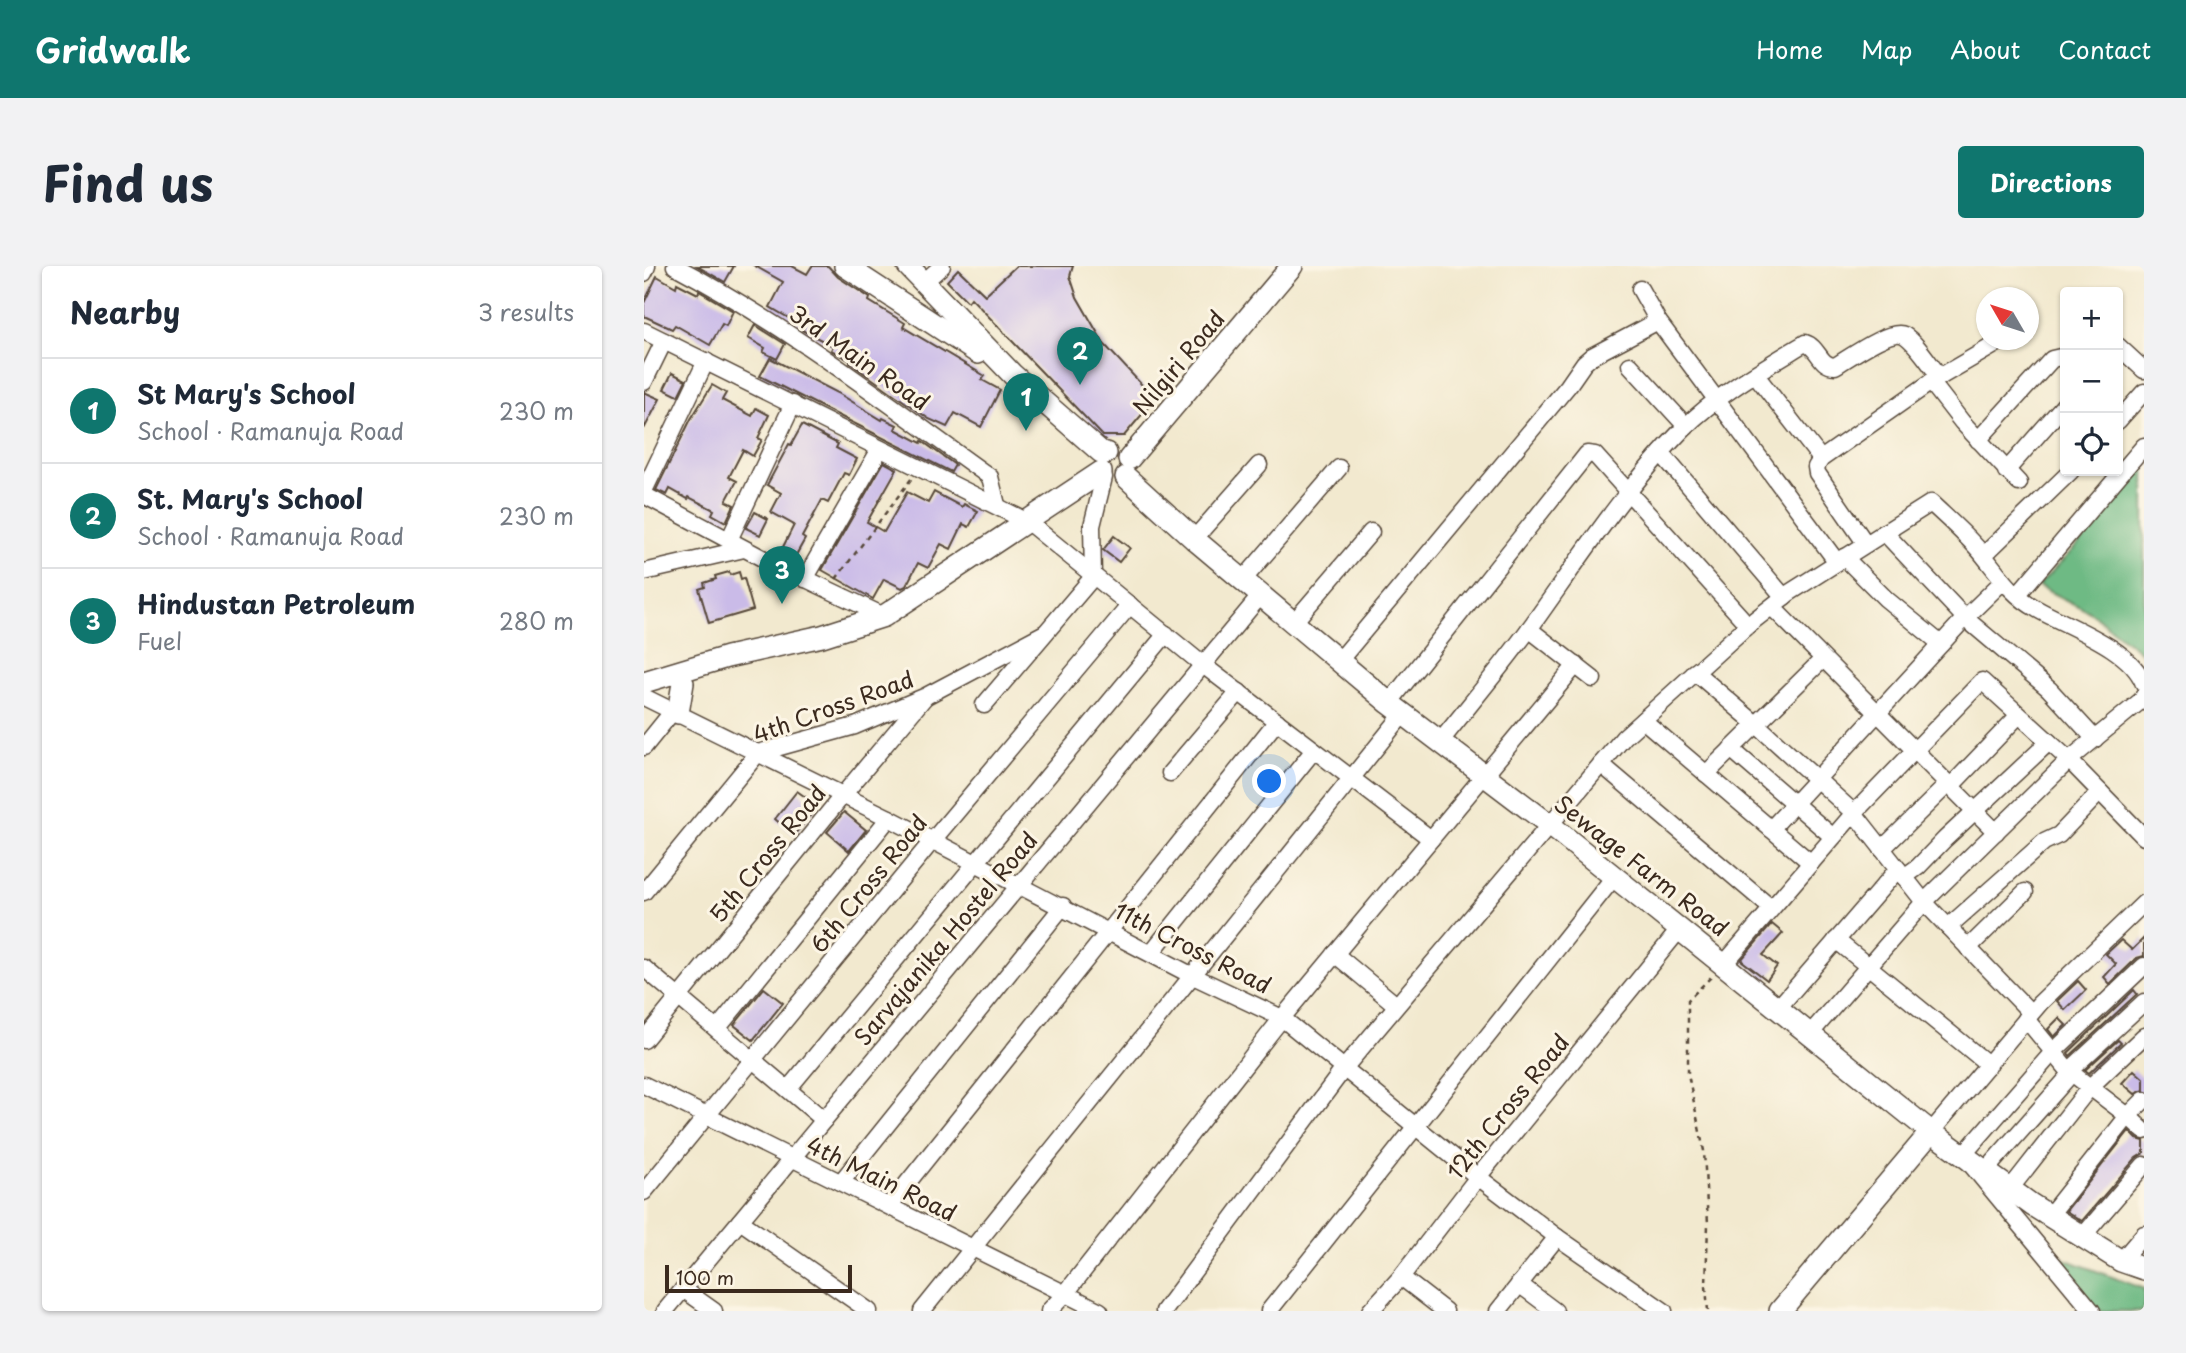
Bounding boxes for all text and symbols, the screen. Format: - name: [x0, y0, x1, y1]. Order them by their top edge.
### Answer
- text: Gridwalk: [35, 24, 191, 74]
- text: Home: [1756, 31, 1823, 67]
- text: Map: [1861, 31, 1912, 67]
- text: About: [1950, 31, 2020, 67]
- text: Contact: [2058, 31, 2151, 67]
- text: Find us: [42, 145, 213, 219]
- button: Directions: [1958, 146, 2144, 218]
- north arrow: [1976, 287, 2039, 350]
- map controls: [2060, 287, 2123, 476]
- button: +: [2060, 287, 2123, 350]
- text: Nearby: [70, 289, 180, 334]
- text: 3 results: [478, 294, 574, 329]
- street label: 3rd Main Road: [783, 296, 937, 418]
- street label: Nilgiri Road: [1124, 302, 1232, 422]
- pin: 2: [1057, 327, 1103, 385]
- button: −: [2060, 350, 2123, 413]
- pin: 1: [1003, 373, 1049, 431]
- text: St Mary's School: [137, 374, 356, 413]
- text: 1: [88, 393, 99, 428]
- text: 230 m: [499, 393, 574, 428]
- text: School · Ramanuja Road: [137, 413, 404, 448]
- button: locate: [2060, 413, 2123, 476]
- text: St. Mary's School: [137, 479, 363, 518]
- text: 2: [85, 498, 101, 533]
- text: 230 m: [499, 498, 574, 533]
- text: School · Ramanuja Road: [137, 518, 404, 553]
- pin: 3: [759, 546, 805, 604]
- text: Hindustan Petroleum: [137, 584, 415, 623]
- text: 3: [85, 603, 101, 638]
- text: 280 m: [499, 603, 574, 638]
- text: Fuel: [137, 623, 182, 658]
- street label: 4th Cross Road: [748, 661, 918, 751]
- your location: [1252, 764, 1286, 798]
- street label: 5th Cross Road: [700, 776, 834, 930]
- street label: Sewage Farm Road: [1547, 786, 1737, 944]
- street label: 6th Cross Road: [801, 806, 935, 960]
- street label: Sarvajanika Hostel Road: [845, 823, 1045, 1053]
- street label: 11th Cross Road: [1108, 892, 1278, 1002]
- street label: 12th Cross Road: [1437, 1026, 1577, 1186]
- street label: 4th Main Road: [801, 1127, 963, 1229]
- scale bar: [665, 1262, 852, 1294]
- text: 100 m: [676, 1263, 734, 1291]

